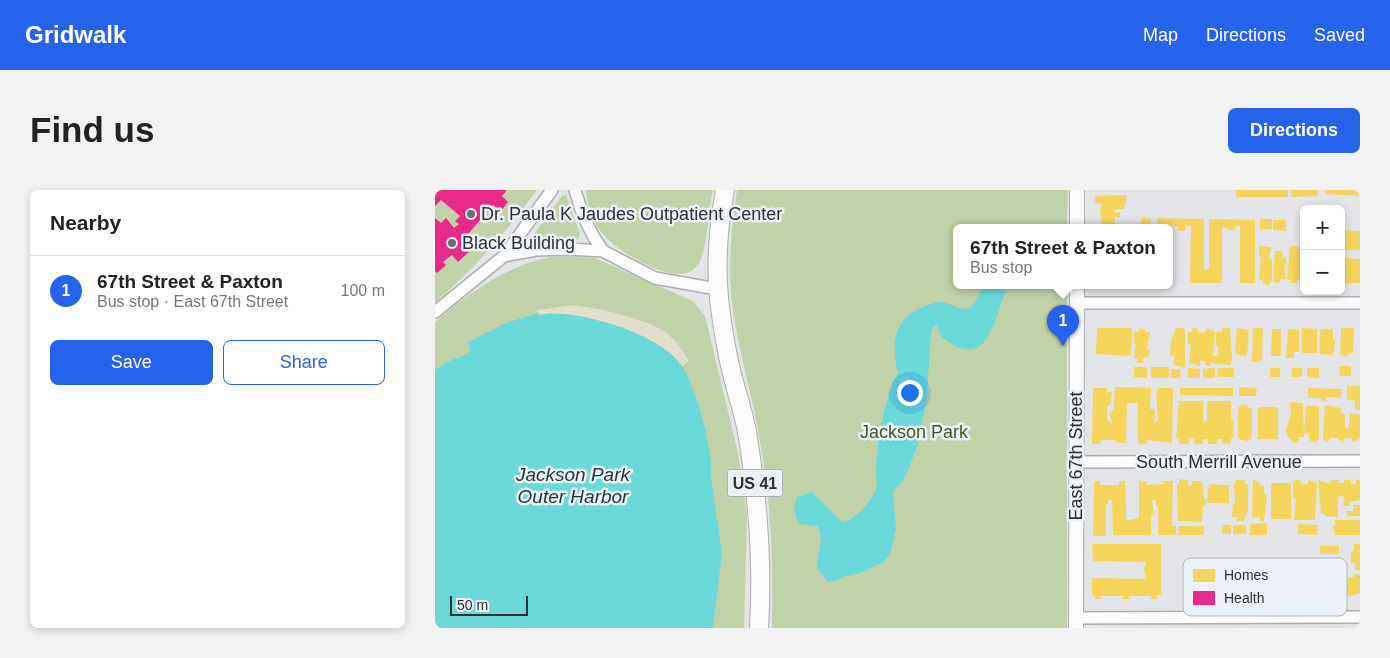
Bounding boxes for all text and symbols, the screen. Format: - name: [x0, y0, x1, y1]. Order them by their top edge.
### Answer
- text: Gridwalk: [25, 21, 126, 48]
- text: Map: [1143, 25, 1178, 45]
- text: Directions: [1206, 25, 1286, 45]
- text: Saved: [1314, 25, 1365, 45]
- button: Directions: [1228, 108, 1360, 153]
- text: Find us: [30, 110, 154, 149]
- place label: Dr. Paula K Jaudes Outpatient Center: [481, 204, 782, 224]
- map controls: [1300, 205, 1345, 295]
- button: +: [1300, 205, 1345, 250]
- marker: Dr. Paula K Jaudes Outpatient Center: [465, 208, 477, 220]
- text: Nearby: [50, 211, 121, 234]
- popup: [953, 224, 1173, 289]
- place label: Black Building: [462, 233, 575, 253]
- marker: Black Building: [446, 237, 458, 249]
- text: 67th Street & Paxton: [970, 237, 1156, 258]
- button: −: [1300, 250, 1345, 295]
- text: Bus stop: [970, 259, 1032, 276]
- text: 67th Street & Paxton: [97, 271, 283, 292]
- text: 1: [62, 282, 70, 299]
- text: 100 m: [341, 282, 385, 299]
- text: Bus stop · East 67th Street: [97, 293, 288, 310]
- pin: 1: [1047, 305, 1079, 346]
- button: Save: [50, 340, 213, 385]
- button: Share: [223, 340, 385, 385]
- your location: [897, 380, 923, 406]
- street label: East 67th Street: [1066, 391, 1086, 521]
- park label: Jackson Park: [860, 422, 969, 442]
- street label: South Merrill Avenue: [1136, 452, 1302, 472]
- water label: Jackson Park Outer Harbor: [515, 464, 632, 507]
- road number: US 41: [727, 470, 783, 496]
- legend: [1183, 558, 1347, 616]
- text: Homes: [1224, 567, 1268, 583]
- text: Health: [1224, 590, 1264, 606]
- scale bar: [450, 593, 527, 616]
- text: 50 m: [457, 597, 488, 613]

